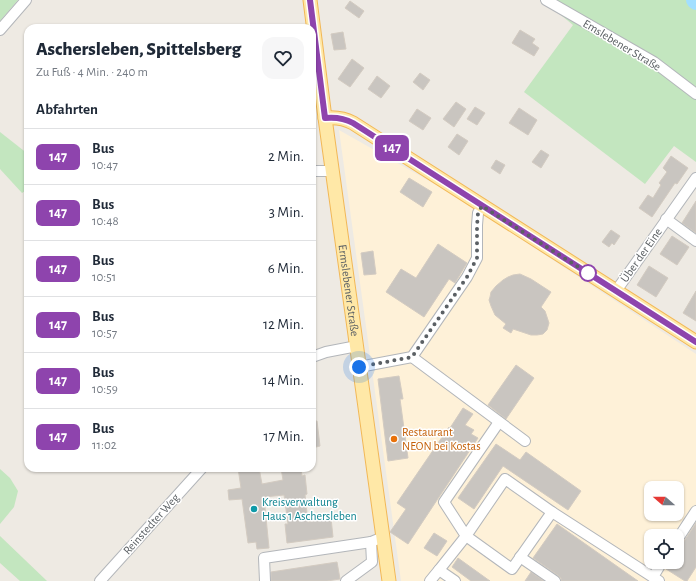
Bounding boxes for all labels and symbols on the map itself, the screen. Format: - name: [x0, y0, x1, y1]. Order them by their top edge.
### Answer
- street label: Emslebener Straße: [581, 17, 663, 73]
- line badge: 147: [369, 135, 415, 161]
- street label: Über der Eine: [617, 225, 664, 284]
- street label: Ermslebener Straße: [337, 244, 361, 337]
- unlabelled marker: [579, 264, 597, 282]
- your location: [349, 357, 369, 377]
- place label: Restaurant NEON bei Kostas: [402, 426, 481, 452]
- marker: Restaurant NEON bei Kostas: [389, 434, 399, 444]
- north arrow: [644, 481, 684, 521]
- street label: Reinstedter Weg: [121, 491, 181, 557]
- place label: Kreisverwaltung Haus 1 Aschersleben: [262, 496, 357, 522]
- marker: Kreisverwaltung Haus 1 Aschersleben: [249, 504, 259, 514]

